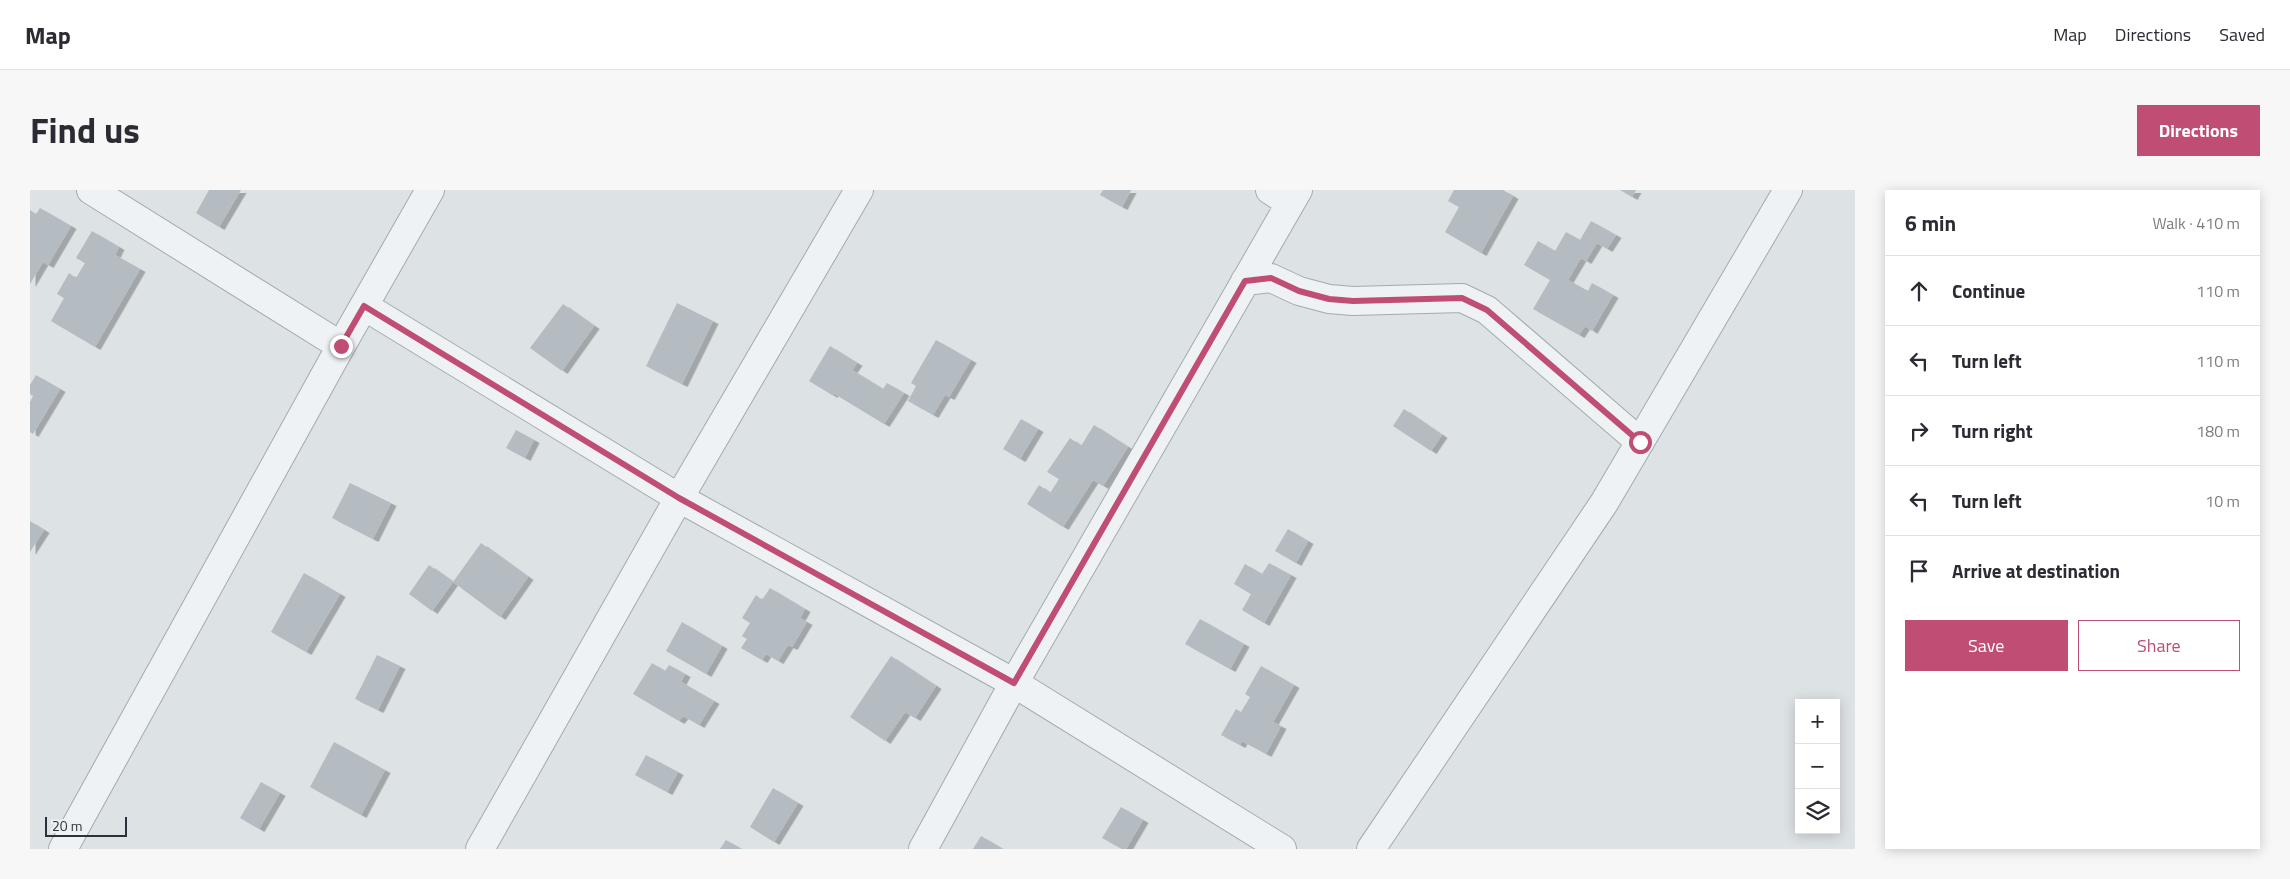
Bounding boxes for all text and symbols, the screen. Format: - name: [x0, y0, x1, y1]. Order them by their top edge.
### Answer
- text: Map: [25, 17, 71, 53]
- text: Map: [2053, 21, 2087, 48]
- text: Directions: [2115, 21, 2191, 48]
- text: Saved: [2219, 21, 2265, 48]
- text: Find us: [30, 103, 140, 157]
- button: Directions: [2137, 105, 2260, 156]
- text: 6 min: [1905, 207, 1956, 239]
- text: Walk · 410 m: [2152, 211, 2240, 235]
- text: Continue: [1952, 276, 2025, 305]
- icon: ahead: [1905, 277, 1933, 305]
- text: 110 m: [2196, 279, 2240, 303]
- route end: [330, 335, 353, 358]
- text: Turn left: [1952, 346, 2022, 375]
- icon: left: [1905, 347, 1933, 375]
- text: 110 m: [2196, 349, 2240, 373]
- text: Turn right: [1952, 416, 2033, 445]
- icon: right: [1905, 417, 1933, 445]
- text: 180 m: [2196, 419, 2240, 443]
- route start: [1629, 431, 1652, 454]
- text: Turn left: [1952, 486, 2022, 515]
- icon: left: [1905, 487, 1933, 515]
- text: 10 m: [2205, 489, 2240, 513]
- text: Arrive at destination: [1952, 556, 2120, 585]
- icon: arrive: [1905, 557, 1933, 585]
- button: Save: [1905, 620, 2068, 671]
- button: Share: [2078, 620, 2240, 671]
- map controls: [1795, 699, 1840, 834]
- button: +: [1795, 699, 1840, 744]
- button: −: [1795, 744, 1840, 789]
- button: layers: [1795, 789, 1840, 834]
- scale bar: [45, 814, 128, 837]
- text: 20 m: [52, 815, 82, 836]

